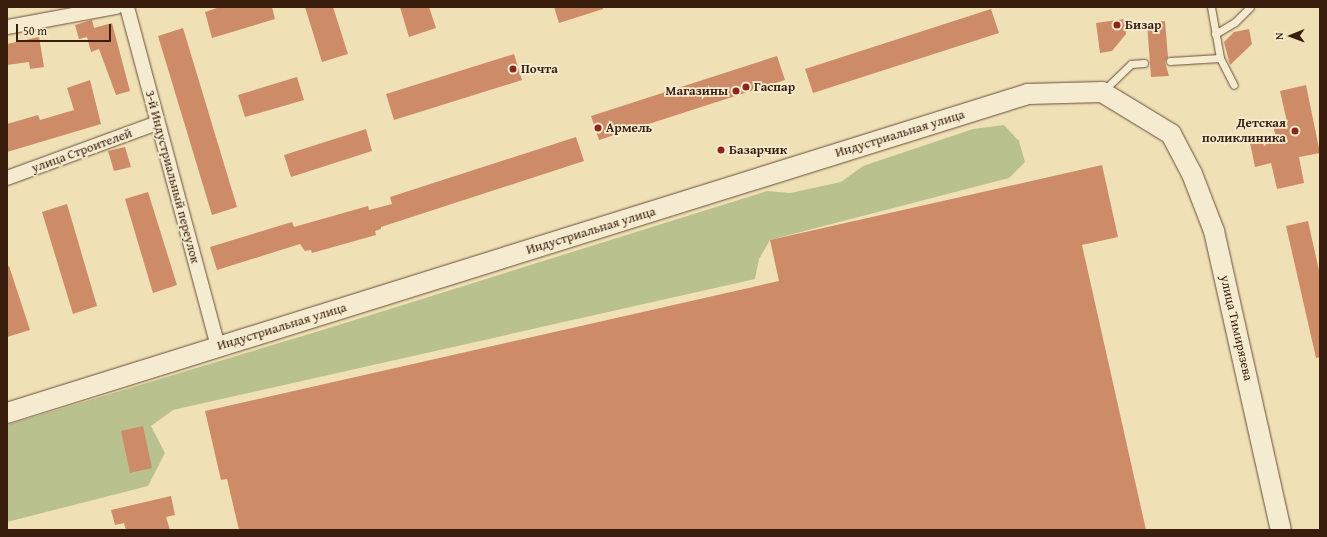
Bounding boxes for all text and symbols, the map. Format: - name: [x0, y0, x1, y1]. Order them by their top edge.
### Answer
- scale bar: [18, 16, 113, 42]
- north arrow: [1271, 16, 1311, 56]
- place label: Бизар: [1125, 17, 1161, 33]
- marker: Бизар: [1112, 20, 1122, 30]
- text: 50 m: [23, 22, 47, 39]
- text: N: [1271, 32, 1287, 40]
- place label: Почта: [521, 61, 558, 77]
- marker: Почта: [508, 64, 518, 74]
- place label: Гаспар: [754, 79, 795, 95]
- marker: Гаспар: [741, 82, 751, 92]
- place label: Магазины: [666, 83, 728, 99]
- marker: Магазины: [731, 86, 741, 96]
- street label: 3-й Индустриальный переулок: [141, 89, 203, 265]
- street label: Индустриальная улица: [833, 107, 967, 161]
- place label: Детская поликлиника: [1202, 116, 1286, 147]
- place label: Армель: [606, 120, 652, 136]
- marker: Армель: [593, 123, 603, 133]
- marker: Детская поликлиника: [1289, 125, 1301, 137]
- street label: улица Строителей: [30, 126, 134, 176]
- place label: Базарчик: [729, 142, 787, 158]
- marker: Базарчик: [716, 145, 726, 155]
- street label: Индустриальная улица: [524, 204, 658, 258]
- street label: улица Тимирязева: [1216, 274, 1256, 382]
- street label: Индустриальная улица: [215, 300, 349, 354]

